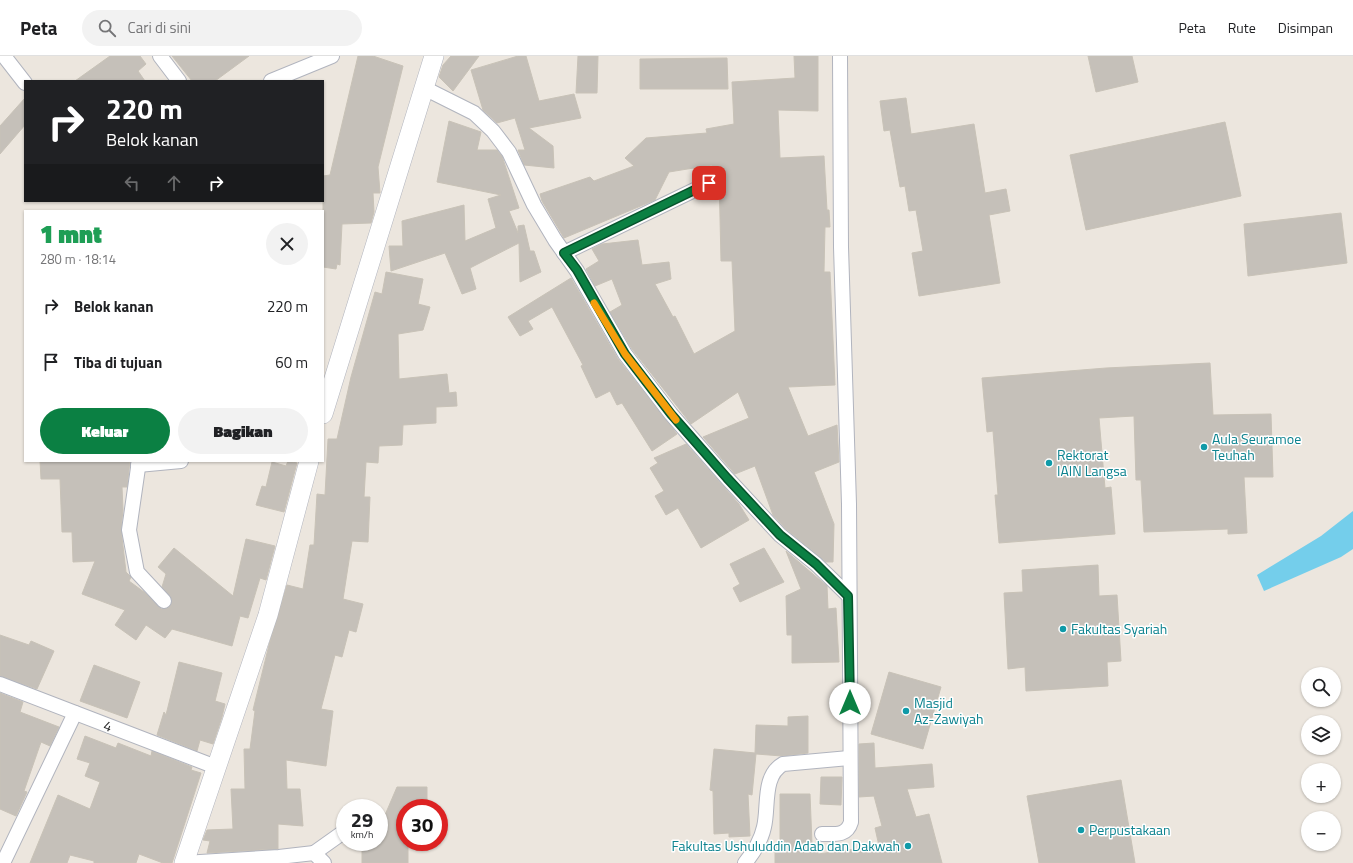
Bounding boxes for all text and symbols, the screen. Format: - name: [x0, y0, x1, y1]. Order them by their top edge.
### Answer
- search box: [82, 10, 362, 46]
- text: Peta: [20, 13, 58, 42]
- text: Cari di sini: [128, 16, 191, 39]
- icon: search: [96, 17, 118, 39]
- text: Peta: [1179, 17, 1206, 38]
- text: Rute: [1228, 17, 1256, 38]
- text: Disimpan: [1278, 17, 1333, 38]
- text: 220 m: [106, 87, 183, 130]
- icon: right: [40, 96, 92, 148]
- text: Belok kanan: [106, 126, 198, 153]
- pin: [692, 166, 726, 200]
- icon: left: [121, 172, 143, 194]
- icon: ahead: [163, 172, 185, 194]
- icon: right: [205, 172, 227, 194]
- icon: arrive: [698, 172, 720, 194]
- text: 1 mnt: [40, 216, 102, 252]
- button: close: [266, 223, 308, 265]
- text: 280 m · 18:14: [40, 249, 116, 269]
- icon: right: [40, 295, 62, 317]
- text: Belok kanan: [74, 295, 154, 318]
- text: 220 m: [267, 295, 308, 318]
- icon: arrive: [40, 351, 62, 373]
- text: Tiba di tujuan: [74, 351, 162, 374]
- text: 60 m: [275, 351, 308, 374]
- button: Keluar: [40, 408, 170, 454]
- button: Bagikan: [178, 408, 308, 454]
- place label: Aula Seuramoe Teuhah: [1212, 428, 1301, 465]
- marker: Aula Seuramoe Teuhah: [1199, 442, 1209, 452]
- place label: Rektorat IAIN Langsa: [1057, 444, 1127, 481]
- marker: Rektorat IAIN Langsa: [1044, 458, 1054, 468]
- place label: Fakultas Syariah: [1071, 618, 1167, 639]
- marker: Fakultas Syariah: [1058, 624, 1068, 634]
- map controls: [1301, 667, 1341, 851]
- button: search: [1301, 667, 1341, 707]
- position arrow: [829, 682, 871, 724]
- place label: Masjid Az-Zawiyah: [914, 692, 983, 729]
- marker: Masjid Az-Zawiyah: [901, 706, 911, 716]
- street label: 4: [101, 714, 116, 737]
- button: layers: [1301, 715, 1341, 755]
- button: +: [1301, 763, 1341, 803]
- speed limit sign: 30: [396, 799, 448, 851]
- text: 29: [351, 804, 373, 835]
- button: −: [1301, 811, 1341, 851]
- place label: Perpustakaan: [1089, 819, 1171, 840]
- marker: Perpustakaan: [1076, 825, 1086, 835]
- text: km/h: [351, 827, 373, 842]
- place label: Fakultas Ushuluddin Adab dan Dakwah: [672, 835, 900, 856]
- marker: Fakultas Ushuluddin Adab dan Dakwah: [903, 841, 913, 851]

